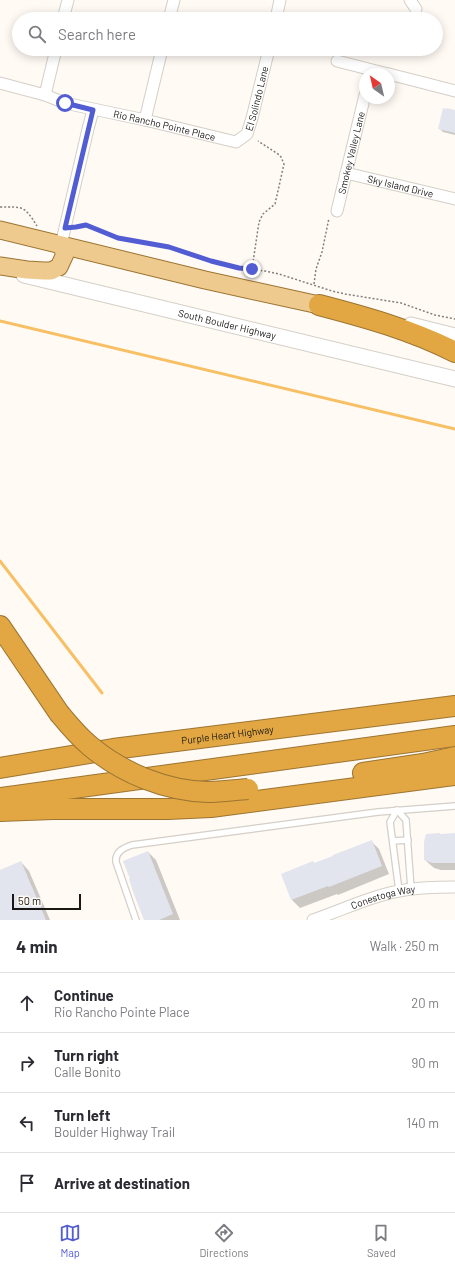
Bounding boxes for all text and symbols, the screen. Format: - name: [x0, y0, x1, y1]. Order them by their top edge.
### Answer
- search box: [12, 12, 443, 56]
- icon: search: [26, 23, 48, 45]
- text: Search here: [58, 25, 136, 43]
- street label: El Solindo Lane: [242, 65, 271, 132]
- north arrow: [359, 68, 395, 104]
- route start: [56, 94, 74, 112]
- street label: Rio Rancho Pointe Place: [112, 107, 217, 143]
- street label: Smokey Valley Lane: [335, 110, 367, 195]
- street label: Sky Island Drive: [366, 172, 435, 200]
- route end: [243, 260, 261, 278]
- street label: South Boulder Highway: [177, 306, 278, 342]
- street label: Purple Heart Highway: [181, 723, 275, 746]
- street label: Conestoga Way: [349, 883, 416, 911]
- scale bar: [12, 892, 81, 911]
- text: 50 m: [18, 894, 41, 907]
- text: 4 min: [16, 936, 58, 956]
- text: Walk · 250 m: [370, 938, 439, 954]
- text: Continue: [54, 986, 114, 1004]
- icon: ahead: [16, 992, 38, 1014]
- text: 20 m: [411, 995, 439, 1011]
- text: Rio Rancho Pointe Place: [54, 1004, 190, 1020]
- text: Turn right: [54, 1046, 119, 1064]
- icon: right: [16, 1052, 38, 1074]
- text: 90 m: [412, 1055, 439, 1071]
- text: Calle Bonito: [54, 1064, 121, 1080]
- text: Turn left: [54, 1106, 110, 1124]
- icon: left: [16, 1112, 38, 1134]
- text: 140 m: [407, 1115, 439, 1131]
- text: Boulder Highway Trail: [54, 1124, 175, 1140]
- icon: arrive: [16, 1172, 38, 1194]
- text: Arrive at destination: [54, 1174, 190, 1192]
- tab: Map: [59, 1222, 81, 1259]
- tab: Directions: [199, 1222, 249, 1259]
- tab: Saved: [367, 1222, 396, 1259]

